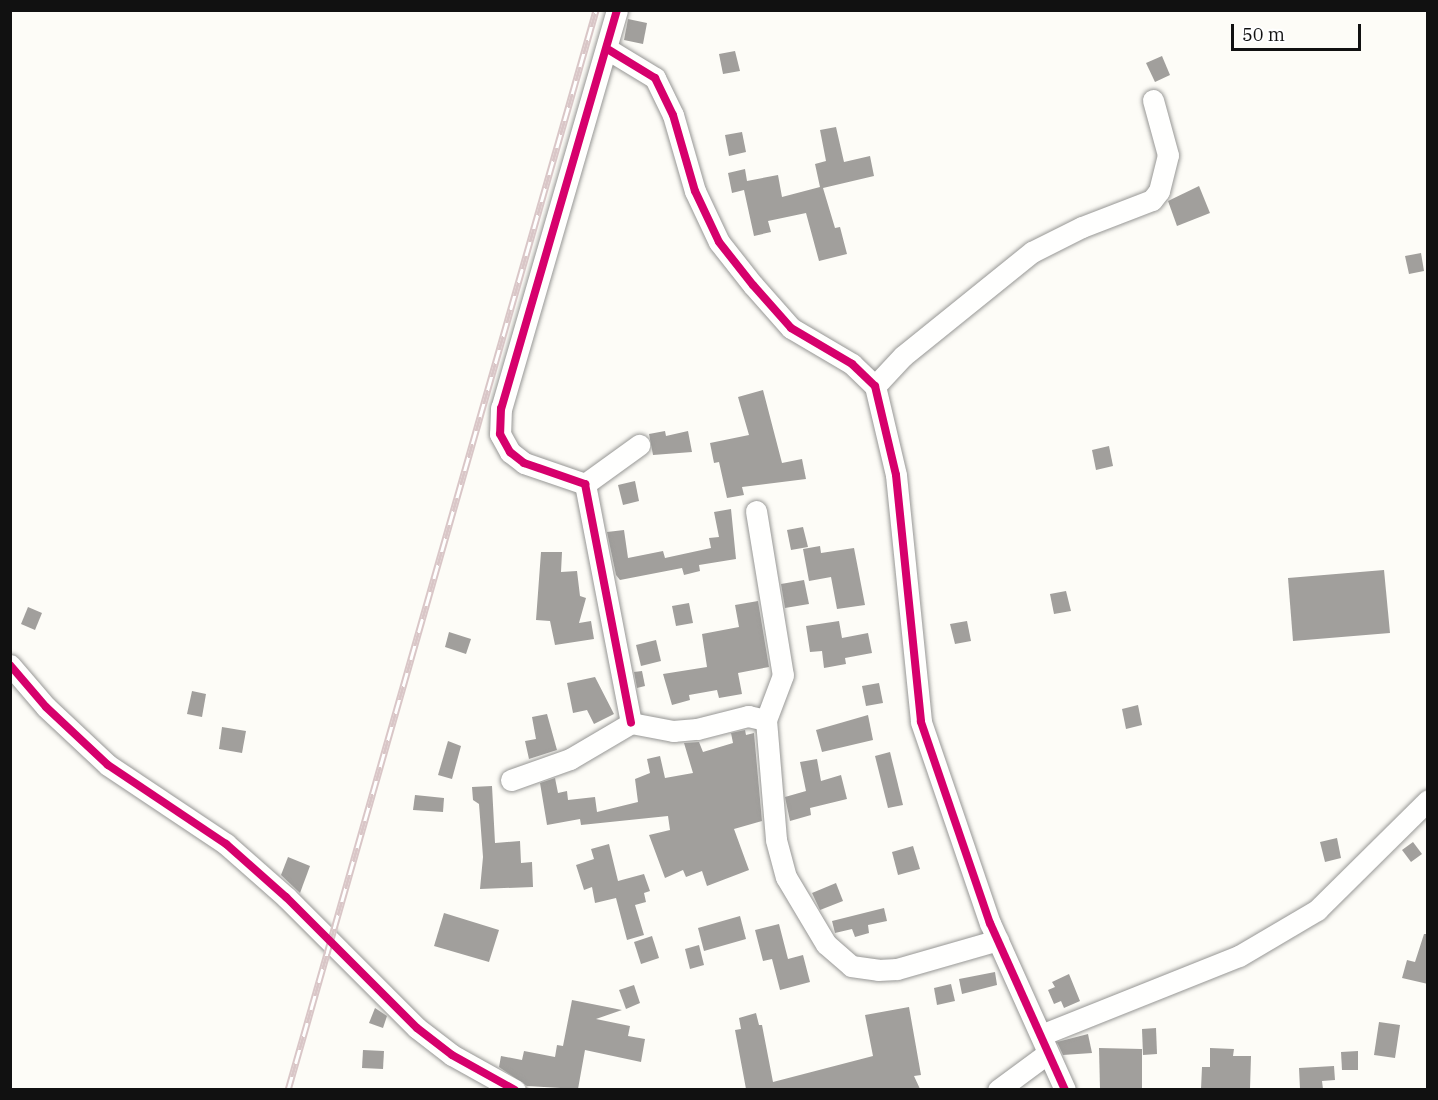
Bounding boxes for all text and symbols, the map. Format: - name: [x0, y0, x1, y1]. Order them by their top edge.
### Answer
- scale bar: [1234, 12, 1364, 50]
- text: 50 m: [1242, 23, 1285, 46]

